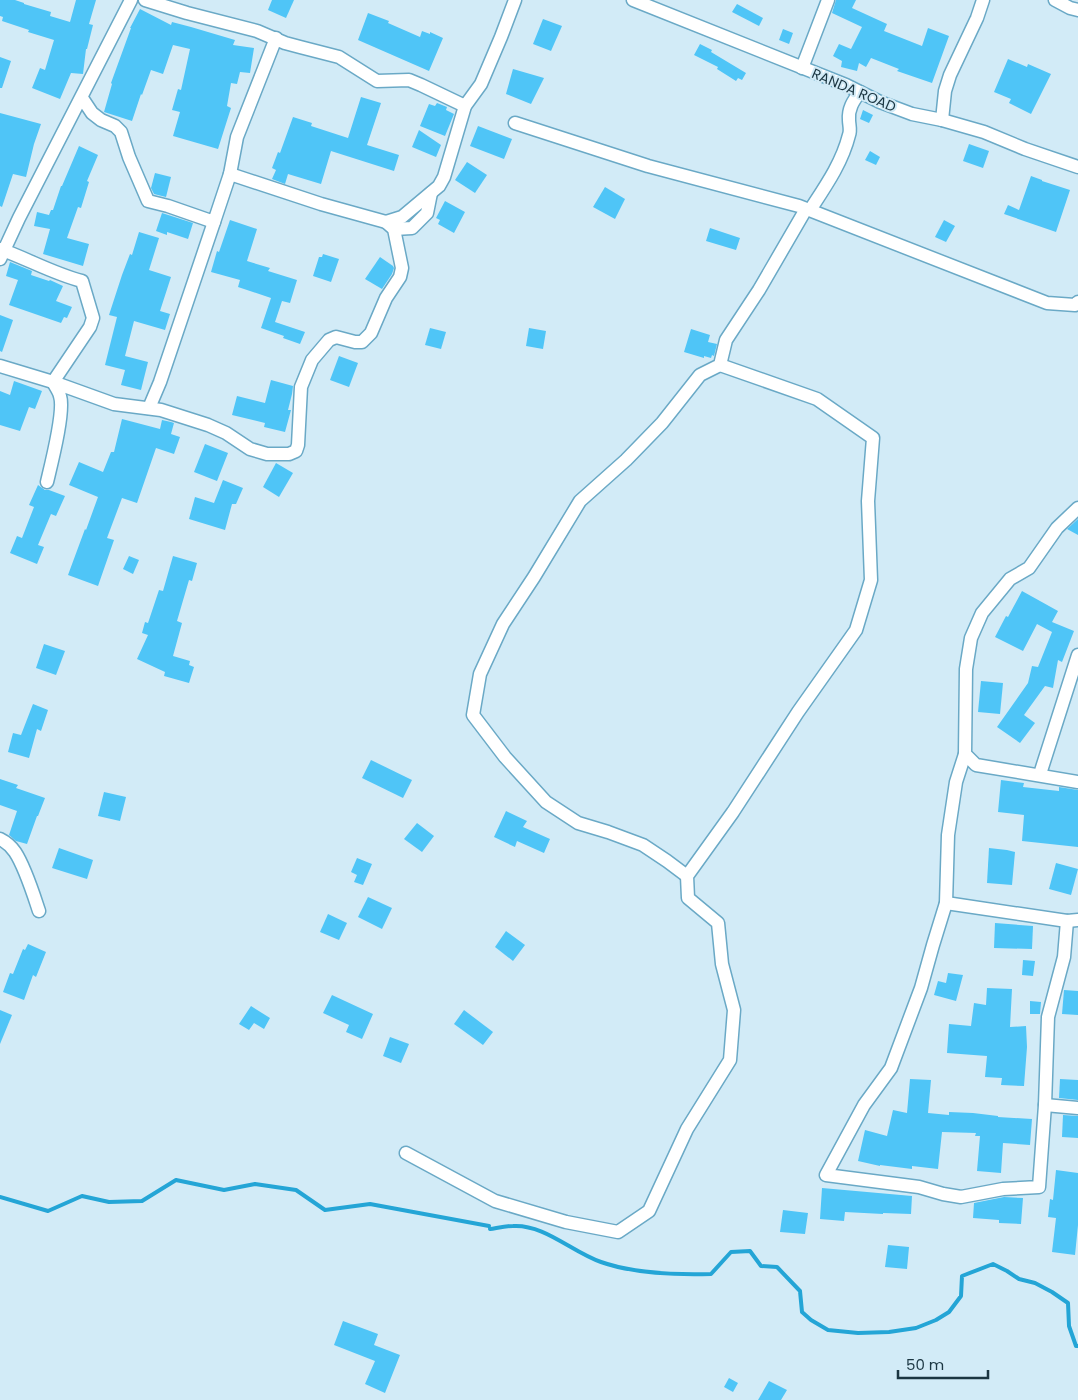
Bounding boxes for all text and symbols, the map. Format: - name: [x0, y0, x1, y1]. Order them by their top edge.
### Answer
- street label: RANDA ROAD: [809, 63, 899, 117]
- scale bar: [898, 1348, 988, 1380]
- text: 50 m: [906, 1354, 944, 1375]

